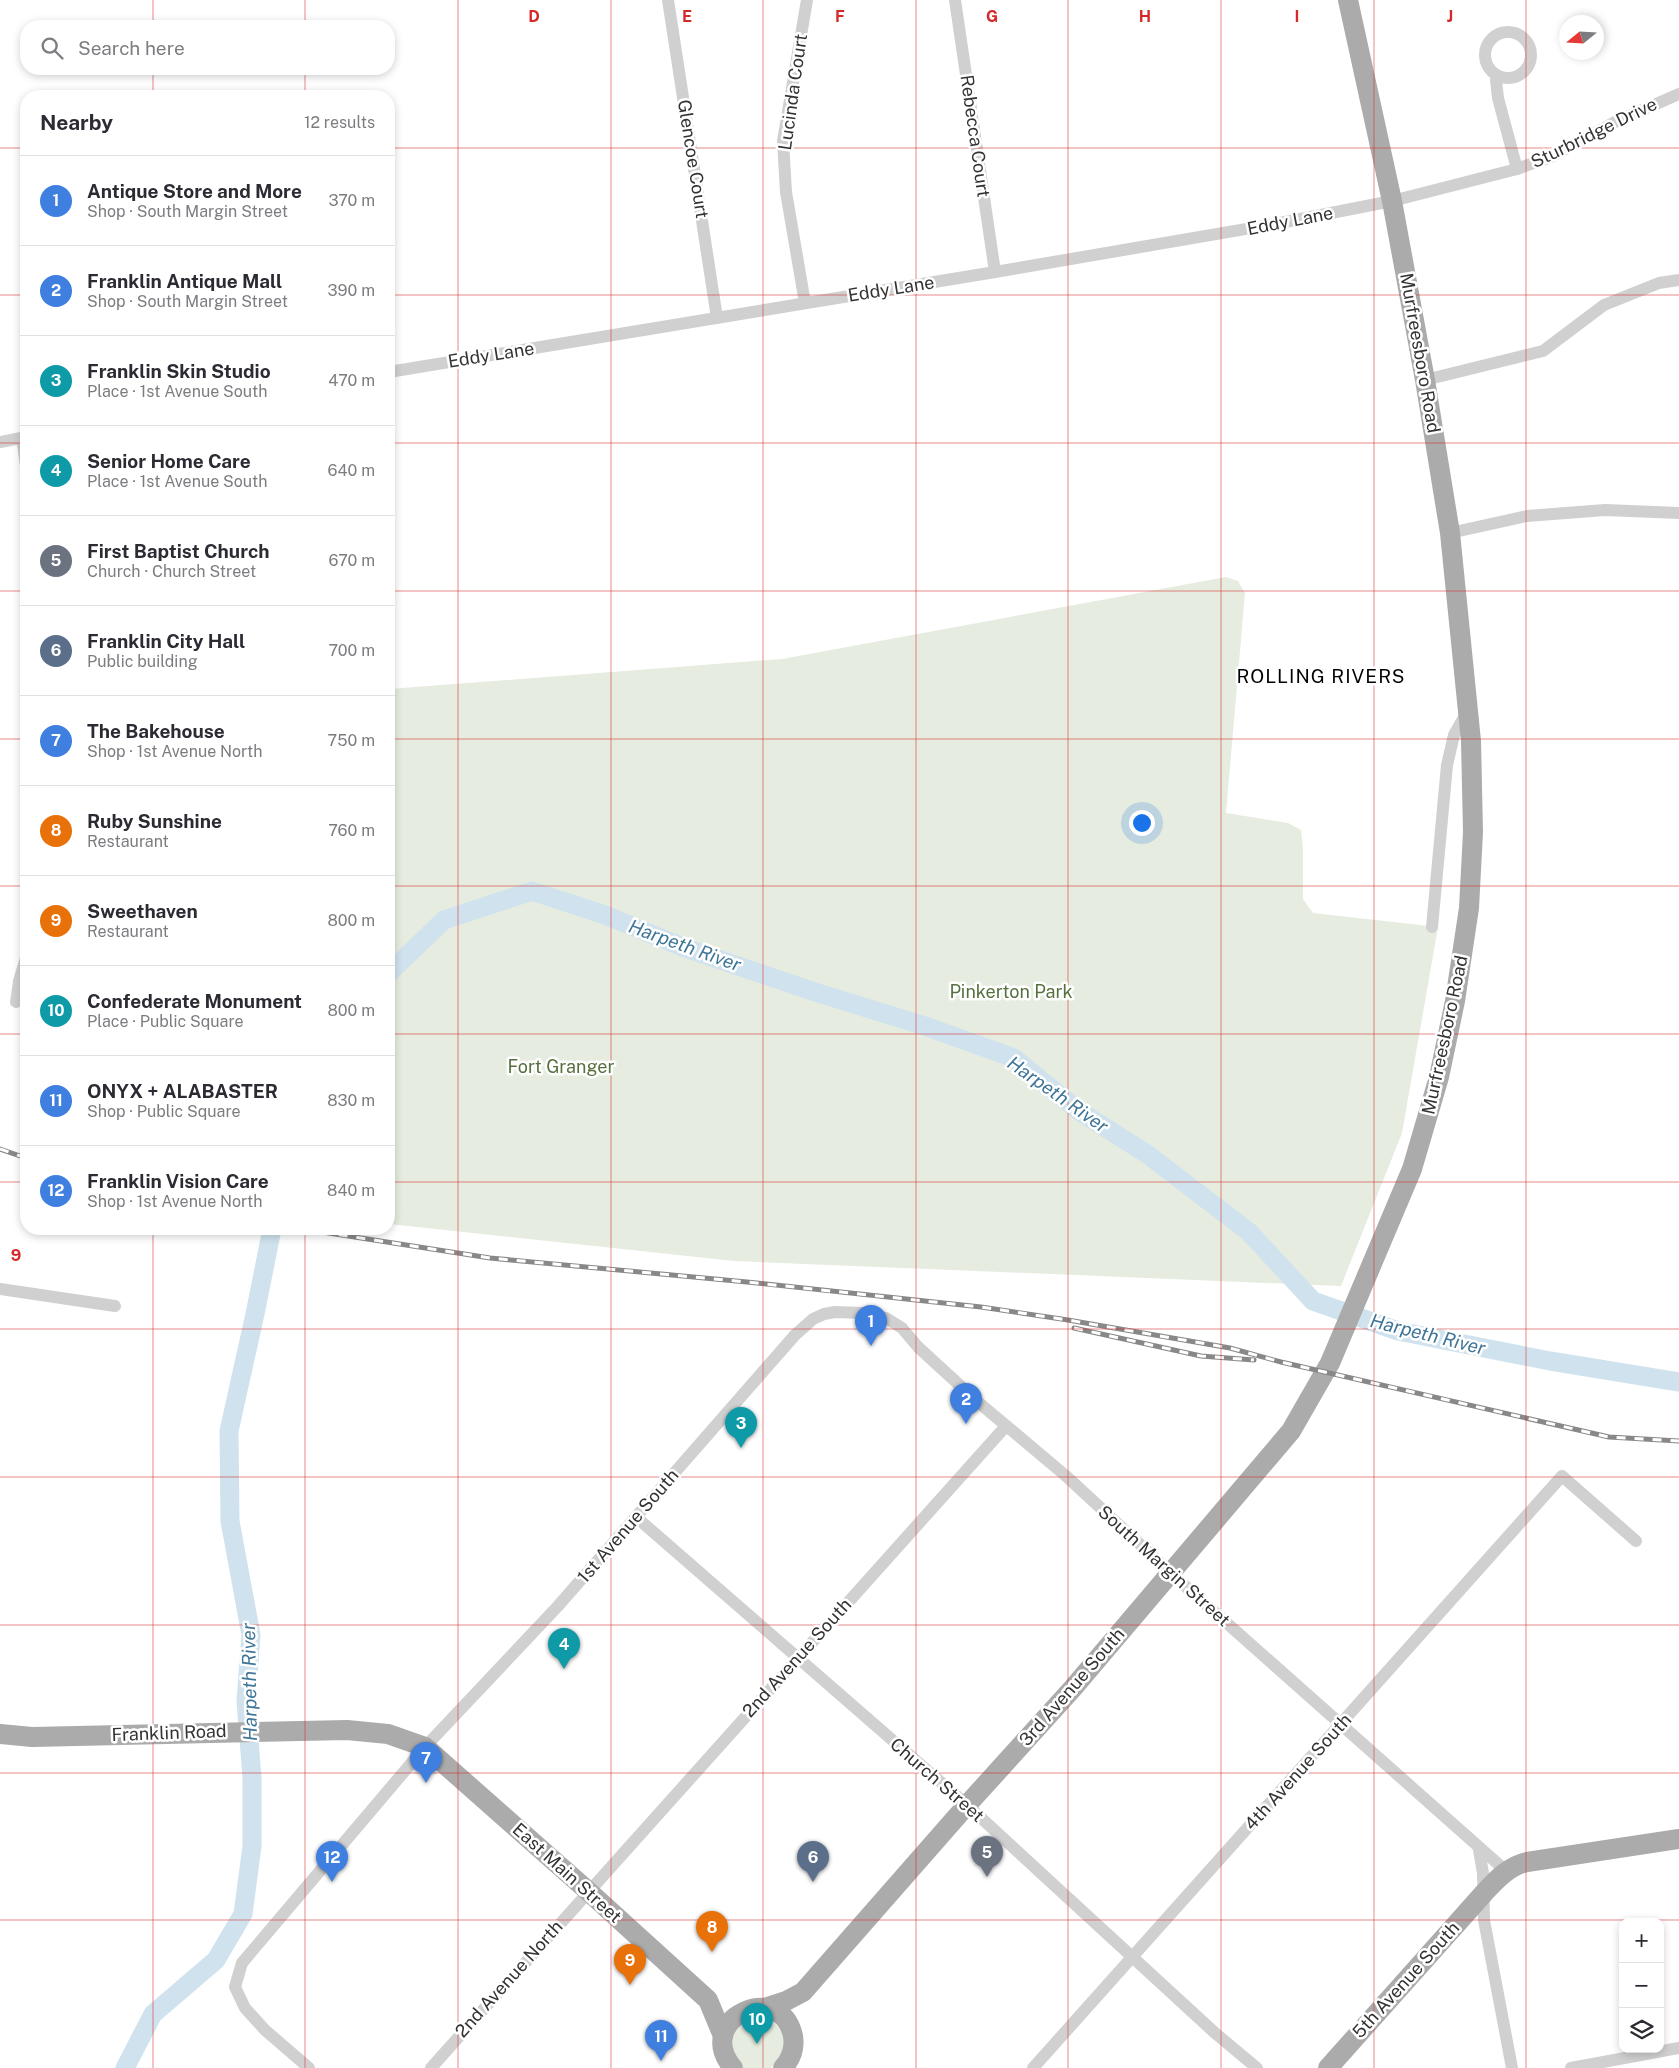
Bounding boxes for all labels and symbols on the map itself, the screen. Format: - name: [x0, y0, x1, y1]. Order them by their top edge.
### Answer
- text: D: [528, 7, 540, 26]
- text: E: [682, 7, 692, 26]
- text: F: [835, 7, 845, 26]
- text: G: [986, 7, 998, 26]
- text: H: [1139, 7, 1151, 26]
- text: I: [1295, 7, 1299, 26]
- text: J: [1447, 7, 1453, 26]
- north arrow: [1559, 15, 1604, 60]
- street label: Lucinda Court: [774, 32, 811, 152]
- street label: Rebecca Court: [956, 73, 994, 199]
- street label: Sturbridge Drive: [1527, 93, 1660, 172]
- street label: Glencoe Court: [674, 98, 713, 220]
- street label: Eddy Lane: [1245, 202, 1335, 239]
- street label: Eddy Lane: [846, 271, 936, 306]
- street label: Murfreesboro Road: [1396, 271, 1445, 435]
- street label: Eddy Lane: [446, 337, 536, 372]
- district label: ROLLING RIVERS: [1237, 665, 1405, 687]
- your location: [1129, 810, 1155, 836]
- water label: Harpeth River: [626, 914, 745, 976]
- street label: Murfreesboro Road: [1417, 953, 1472, 1116]
- park label: Pinkerton Park: [949, 981, 1073, 1002]
- water label: Harpeth River: [1003, 1051, 1113, 1137]
- park label: Fort Granger: [507, 1056, 615, 1077]
- text: 9: [11, 1246, 21, 1265]
- pin: 1: [855, 1305, 887, 1346]
- water label: Harpeth River: [1368, 1309, 1489, 1359]
- pin: 2: [950, 1383, 982, 1424]
- pin: 3: [725, 1407, 757, 1448]
- street label: 1st Avenue South: [573, 1465, 683, 1587]
- street label: South Margin Street: [1094, 1501, 1235, 1630]
- street label: 2nd Avenue South: [738, 1594, 855, 1721]
- water label: Harpeth River: [237, 1622, 261, 1741]
- street label: 3rd Avenue South: [1015, 1623, 1129, 1750]
- pin: 4: [548, 1628, 580, 1669]
- street label: 4th Avenue South: [1240, 1709, 1355, 1834]
- street label: Franklin Road: [111, 1720, 227, 1745]
- street label: Church Street: [886, 1733, 988, 1826]
- pin: 7: [410, 1742, 442, 1783]
- street label: East Main Street: [509, 1818, 626, 1927]
- pin: 5: [971, 1836, 1003, 1877]
- pin: 12: [316, 1841, 348, 1882]
- pin: 6: [797, 1841, 829, 1882]
- pin: 8: [696, 1911, 728, 1952]
- street label: 2nd Avenue North: [451, 1916, 567, 2041]
- street label: 5th Avenue South: [1348, 1917, 1463, 2042]
- pin: 9: [614, 1944, 646, 1985]
- pin: 10: [741, 2003, 773, 2044]
- pin: 11: [645, 2020, 677, 2061]

